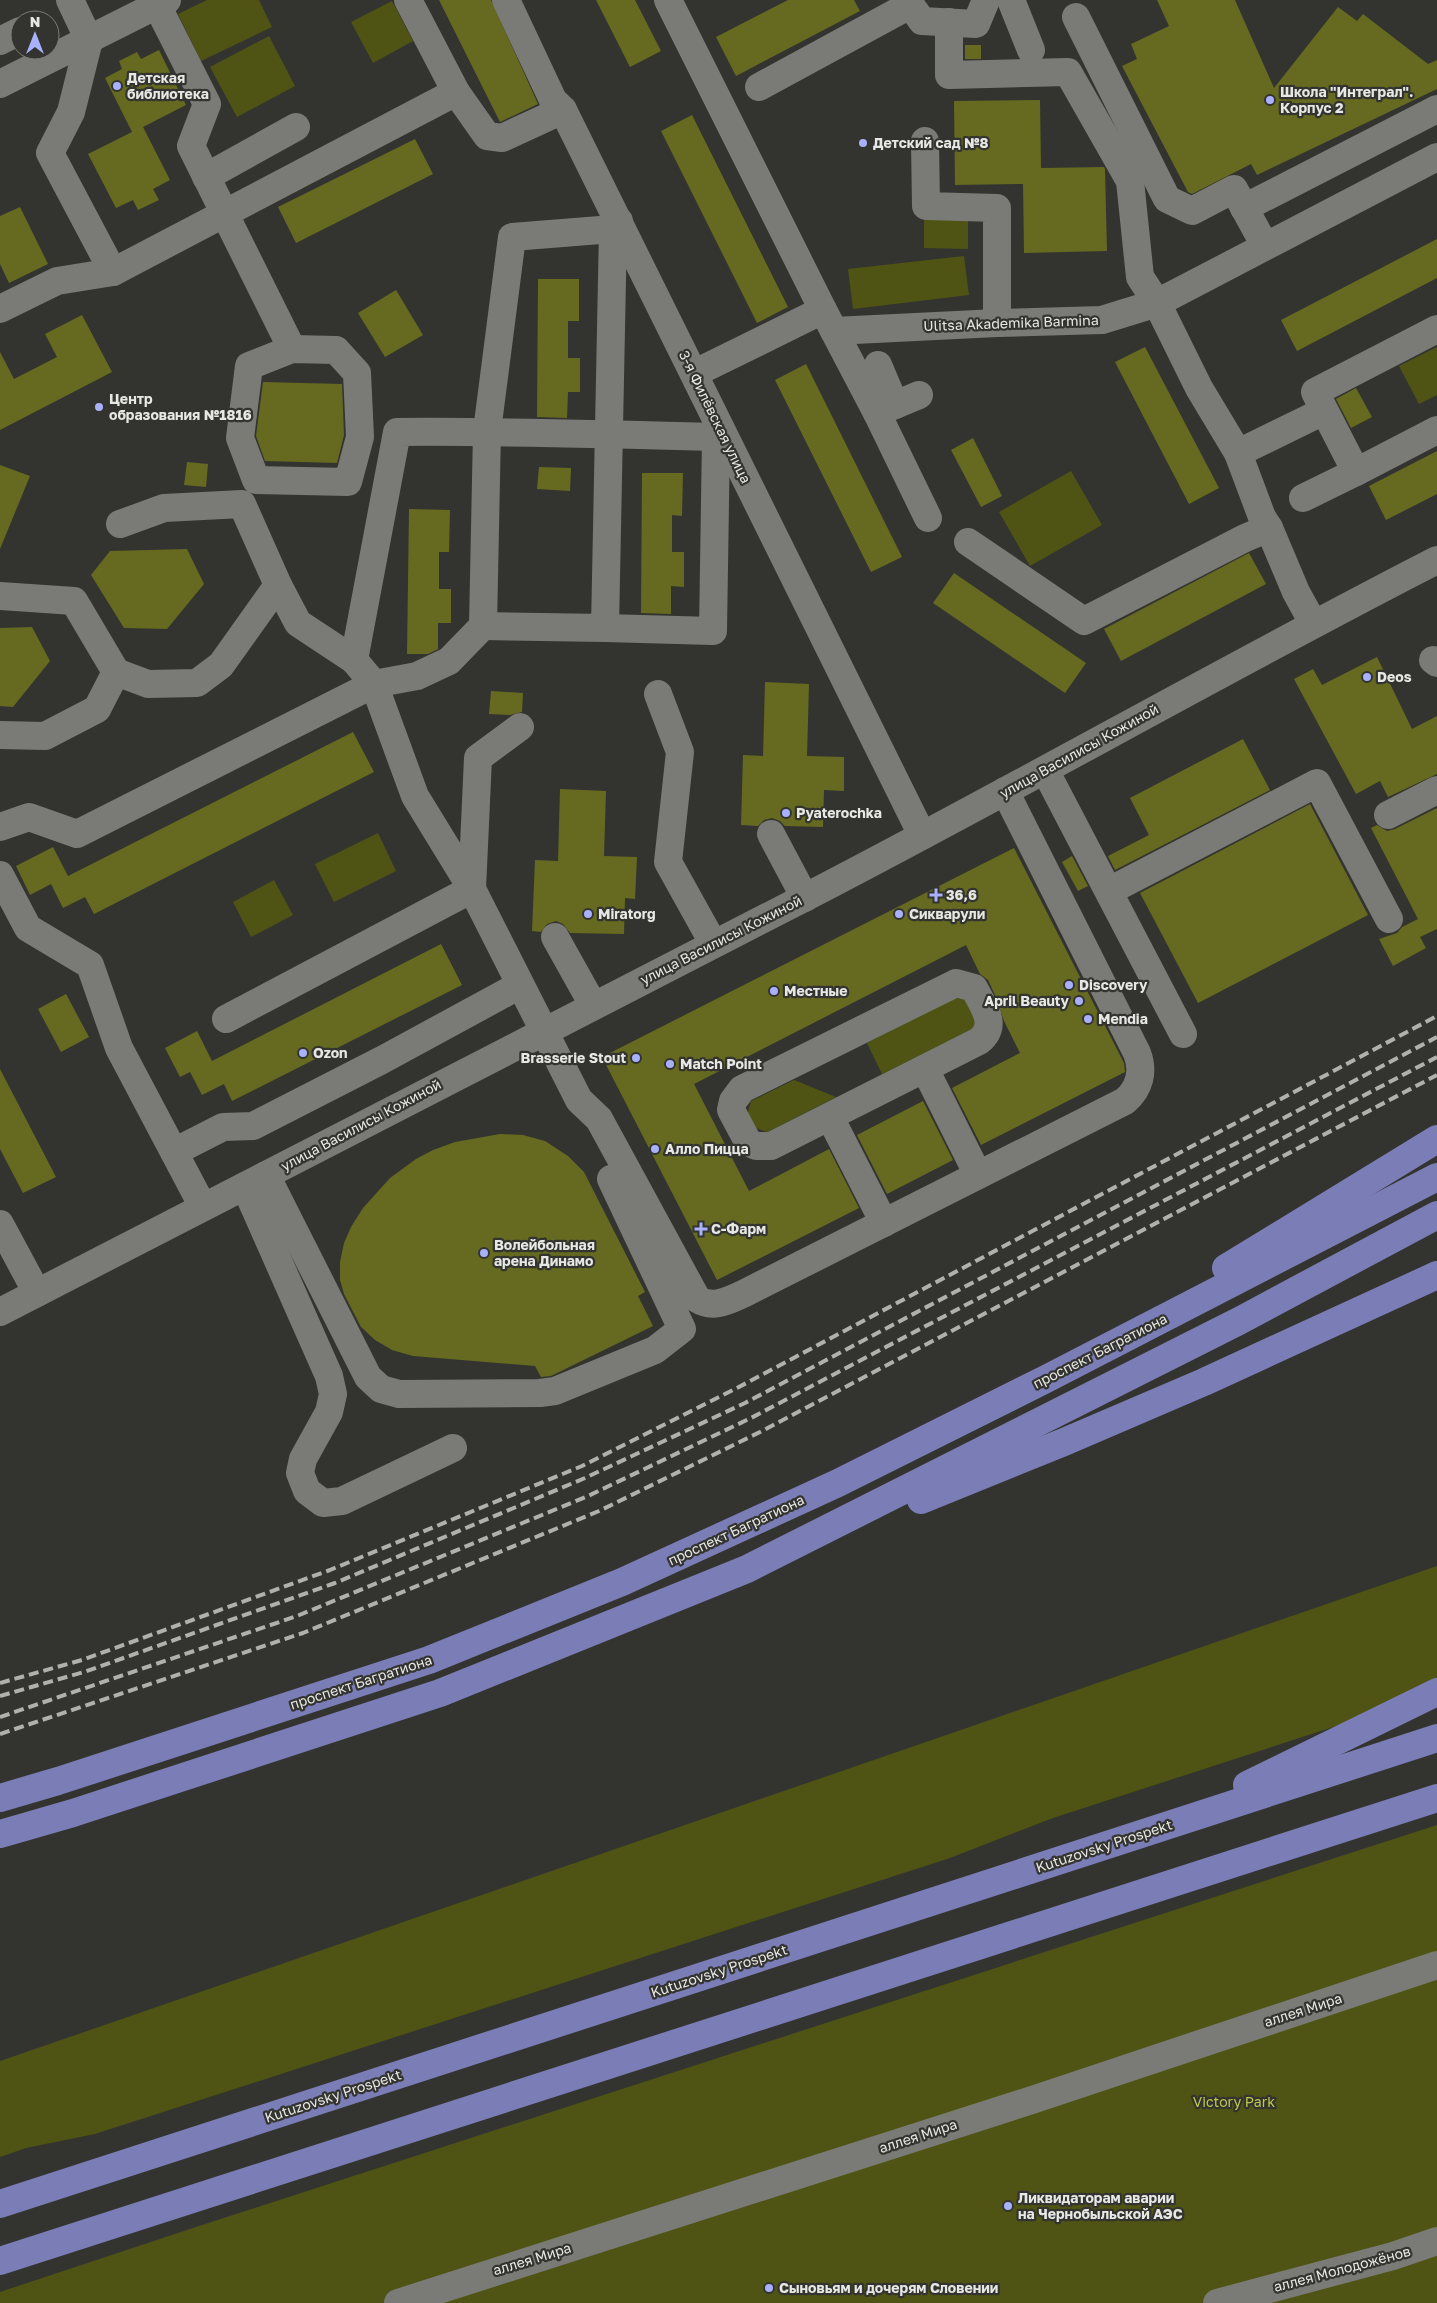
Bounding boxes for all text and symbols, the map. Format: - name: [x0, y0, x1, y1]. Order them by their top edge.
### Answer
- north arrow: [10, 10, 60, 60]
- text: N: [30, 13, 40, 30]
- place label: Детская библиотека: [127, 69, 209, 102]
- marker: Детская библиотека: [111, 80, 123, 92]
- place label: Школа "Интеграл". Корпус 2: [1280, 83, 1414, 116]
- marker: Школа "Интеграл". Корпус 2: [1264, 94, 1276, 106]
- place label: Детский сад №8: [873, 134, 988, 151]
- marker: Детский сад №8: [857, 137, 869, 149]
- street label: Ulitsa Akademika Barmina: [923, 311, 1099, 334]
- street label: 3-я Филёвская улица: [676, 348, 755, 486]
- place label: Центр образования №1816: [109, 390, 252, 423]
- marker: Центр образования №1816: [93, 401, 105, 413]
- place label: Deos: [1377, 668, 1412, 685]
- marker: Deos: [1361, 671, 1373, 683]
- street label: улица Василисы Кожиной: [996, 700, 1161, 801]
- place label: Pyaterochka: [796, 804, 882, 821]
- marker: Pyaterochka: [780, 807, 792, 819]
- place label: 36,6: [946, 886, 977, 903]
- marker: 36,6: [930, 889, 942, 901]
- street label: улица Василисы Кожиной: [637, 891, 804, 988]
- place label: Miratorg: [598, 905, 656, 922]
- place label: Сикварули: [909, 905, 985, 922]
- marker: Miratorg: [582, 908, 594, 920]
- marker: Сикварули: [893, 908, 905, 920]
- place label: Discovery: [1079, 976, 1148, 993]
- marker: Discovery: [1063, 979, 1075, 991]
- place label: Местные: [784, 982, 848, 999]
- marker: Местные: [768, 985, 780, 997]
- place label: April Beauty: [984, 992, 1070, 1009]
- marker: April Beauty: [1073, 995, 1085, 1007]
- place label: Mendia: [1098, 1010, 1148, 1027]
- marker: Mendia: [1082, 1013, 1094, 1025]
- place label: Ozon: [313, 1044, 348, 1061]
- marker: Ozon: [297, 1047, 309, 1059]
- place label: Brasserie Stout: [521, 1049, 626, 1066]
- marker: Brasserie Stout: [630, 1052, 642, 1064]
- place label: Match Point: [680, 1055, 762, 1072]
- marker: Match Point: [664, 1058, 676, 1070]
- street label: улица Василисы Кожиной: [278, 1075, 444, 1174]
- place label: Алло Пицца: [665, 1140, 749, 1157]
- marker: Алло Пицца: [649, 1143, 661, 1155]
- place label: C-Фарм: [711, 1220, 766, 1237]
- marker: C-Фарм: [695, 1223, 707, 1235]
- place label: Волейбольная арена Динамо: [494, 1236, 595, 1269]
- marker: Волейбольная арена Динамо: [478, 1247, 490, 1259]
- street label: проспект Багратиона: [1030, 1309, 1170, 1392]
- street label: проспект Багратиона: [665, 1491, 807, 1569]
- street label: проспект Багратиона: [288, 1651, 434, 1713]
- street label: Kutuzovsky Prospekt: [1033, 1815, 1174, 1876]
- street label: Kutuzovsky Prospekt: [648, 1940, 789, 2001]
- street label: аллея Мира: [1262, 1989, 1344, 2030]
- street label: Kutuzovsky Prospekt: [262, 2065, 403, 2126]
- park label: Victory Park: [1193, 2093, 1275, 2110]
- street label: аллея Мира: [877, 2115, 959, 2156]
- place label: Ликвидаторам аварии на Чернобыльской АЭС: [1018, 2189, 1183, 2222]
- marker: Ликвидаторам аварии на Чернобыльской АЭС: [1002, 2200, 1014, 2212]
- street label: аллея Мира: [491, 2239, 573, 2278]
- street label: аллея Молодожёнов: [1272, 2242, 1412, 2295]
- place label: Сыновьям и дочерям Словении: [779, 2279, 998, 2296]
- marker: Сыновьям и дочерям Словении: [763, 2282, 775, 2294]

